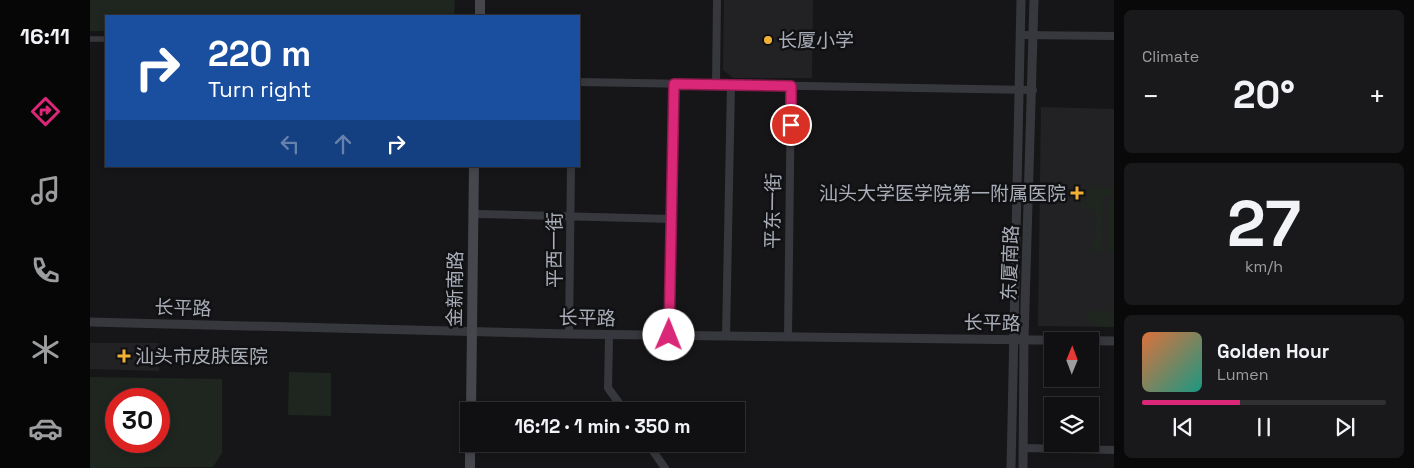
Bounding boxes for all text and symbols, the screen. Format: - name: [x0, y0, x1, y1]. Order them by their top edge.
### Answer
- text: 16:11: [20, 22, 70, 50]
- place label: 长厦小学: [778, 28, 854, 53]
- text: 220 m: [208, 32, 311, 76]
- marker: 长厦小学: [762, 34, 774, 46]
- icon: right: [125, 35, 190, 100]
- text: Climate: [1142, 46, 1199, 67]
- text: 20°: [1233, 71, 1295, 119]
- text: Turn right: [208, 75, 311, 103]
- text: −: [1142, 78, 1159, 114]
- text: +: [1369, 78, 1386, 114]
- icon: directions: [28, 94, 63, 129]
- pin: [770, 104, 812, 146]
- icon: arrive: [777, 111, 805, 139]
- icon: left: [276, 130, 304, 158]
- icon: ahead: [329, 130, 357, 158]
- icon: right: [382, 130, 410, 158]
- icon: music: [28, 173, 63, 208]
- street label: 平东一街: [760, 173, 786, 249]
- place label: 汕头大学医学院第一附属医院: [819, 181, 1066, 206]
- text: 27: [1227, 182, 1301, 265]
- marker: 汕头大学医学院第一附属医院: [1070, 186, 1084, 200]
- street label: 平西一街: [542, 212, 567, 288]
- street label: 东厦南路: [996, 225, 1024, 301]
- street label: 金新南路: [442, 251, 468, 327]
- icon: phone: [28, 253, 63, 288]
- text: km/h: [1245, 256, 1283, 277]
- street label: 长平路: [154, 295, 212, 321]
- street label: 长平路: [558, 305, 616, 331]
- position arrow: [642, 308, 694, 360]
- street label: 长平路: [963, 310, 1021, 336]
- icon: climate: [28, 332, 63, 367]
- north arrow: [1044, 332, 1099, 388]
- map controls: [1044, 332, 1099, 452]
- text: Golden Hour: [1217, 339, 1329, 364]
- place label: 汕头市皮肤医院: [135, 344, 268, 369]
- marker: 汕头市皮肤医院: [117, 349, 131, 363]
- text: Lumen: [1217, 364, 1269, 385]
- speed limit sign: 30: [105, 388, 170, 453]
- button: layers: [1044, 397, 1099, 452]
- icon: car: [28, 411, 63, 446]
- icon: previous: [1169, 413, 1197, 441]
- icon: pause: [1250, 413, 1278, 441]
- icon: next: [1331, 413, 1359, 441]
- text: 16:12 · 1 min · 350 m: [514, 414, 691, 439]

